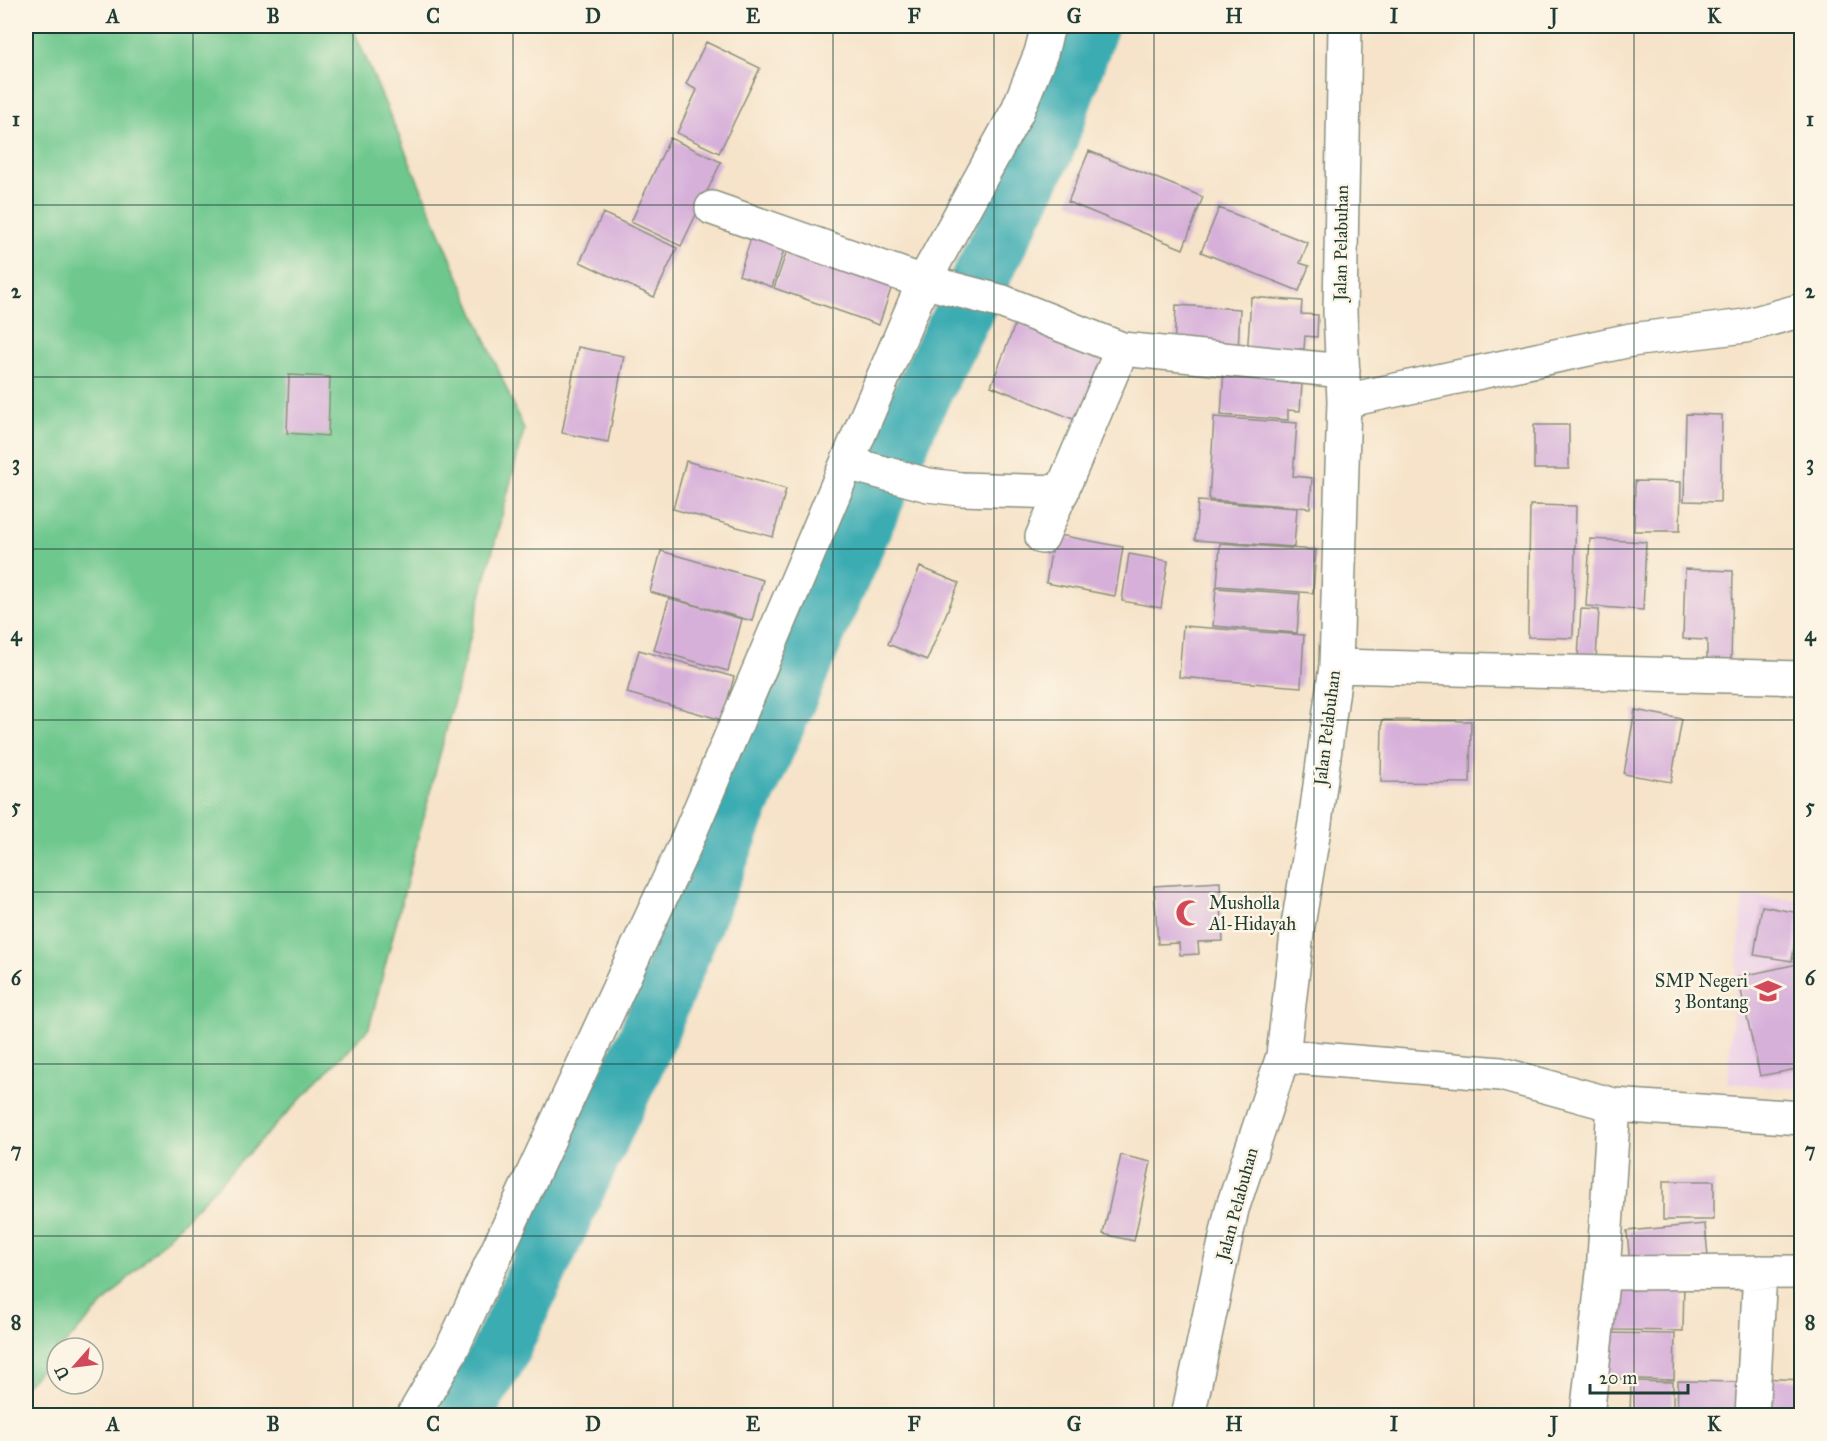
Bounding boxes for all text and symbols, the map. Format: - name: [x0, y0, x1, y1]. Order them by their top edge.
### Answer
- text: A: [104, 4, 120, 28]
- text: B: [266, 4, 280, 28]
- text: C: [426, 4, 440, 28]
- text: D: [585, 4, 601, 28]
- text: E: [746, 4, 761, 28]
- text: F: [907, 4, 921, 28]
- text: G: [1067, 4, 1082, 28]
- text: H: [1225, 4, 1243, 28]
- text: I: [1390, 4, 1399, 28]
- text: J: [1547, 4, 1559, 30]
- text: K: [1707, 4, 1722, 28]
- text: 1: [12, 107, 20, 131]
- text: 1: [1806, 107, 1814, 131]
- street label: Jalan Pelabuhan: [1329, 185, 1354, 303]
- text: 2: [11, 279, 22, 303]
- text: 2: [1805, 279, 1816, 303]
- text: 3: [12, 451, 20, 476]
- text: 3: [1806, 451, 1814, 476]
- text: 4: [10, 622, 22, 647]
- text: 4: [1804, 622, 1816, 647]
- street label: Jalan Pelabuhan: [1309, 669, 1346, 789]
- text: 5: [11, 794, 21, 818]
- text: 5: [1805, 794, 1815, 818]
- place label: Musholla Al-Hidayah: [1208, 892, 1296, 935]
- mosque icon: Musholla Al-Hidayah: [1174, 898, 1204, 928]
- text: 6: [11, 966, 23, 990]
- text: 6: [1805, 966, 1817, 990]
- place label: SMP Negeri 3 Bontang: [1655, 970, 1749, 1014]
- school or university icon: SMP Negeri 3 Bontang: [1753, 976, 1783, 1006]
- text: 7: [11, 1138, 22, 1162]
- text: 7: [1805, 1138, 1816, 1162]
- street label: Jalan Pelabuhan: [1211, 1145, 1264, 1265]
- text: 8: [11, 1310, 21, 1334]
- text: 8: [1805, 1310, 1815, 1334]
- north arrow: [45, 1336, 105, 1396]
- scale bar: [1590, 1357, 1688, 1395]
- text: U: [51, 1362, 74, 1383]
- text: 20 m: [1599, 1367, 1637, 1389]
- text: A: [104, 1412, 120, 1436]
- text: B: [266, 1412, 280, 1436]
- text: C: [426, 1412, 440, 1436]
- text: D: [585, 1412, 601, 1436]
- text: E: [746, 1412, 761, 1436]
- text: F: [907, 1412, 921, 1436]
- text: G: [1067, 1412, 1082, 1436]
- text: H: [1225, 1412, 1243, 1436]
- text: I: [1390, 1412, 1399, 1436]
- text: J: [1547, 1412, 1559, 1438]
- text: K: [1707, 1412, 1722, 1436]

